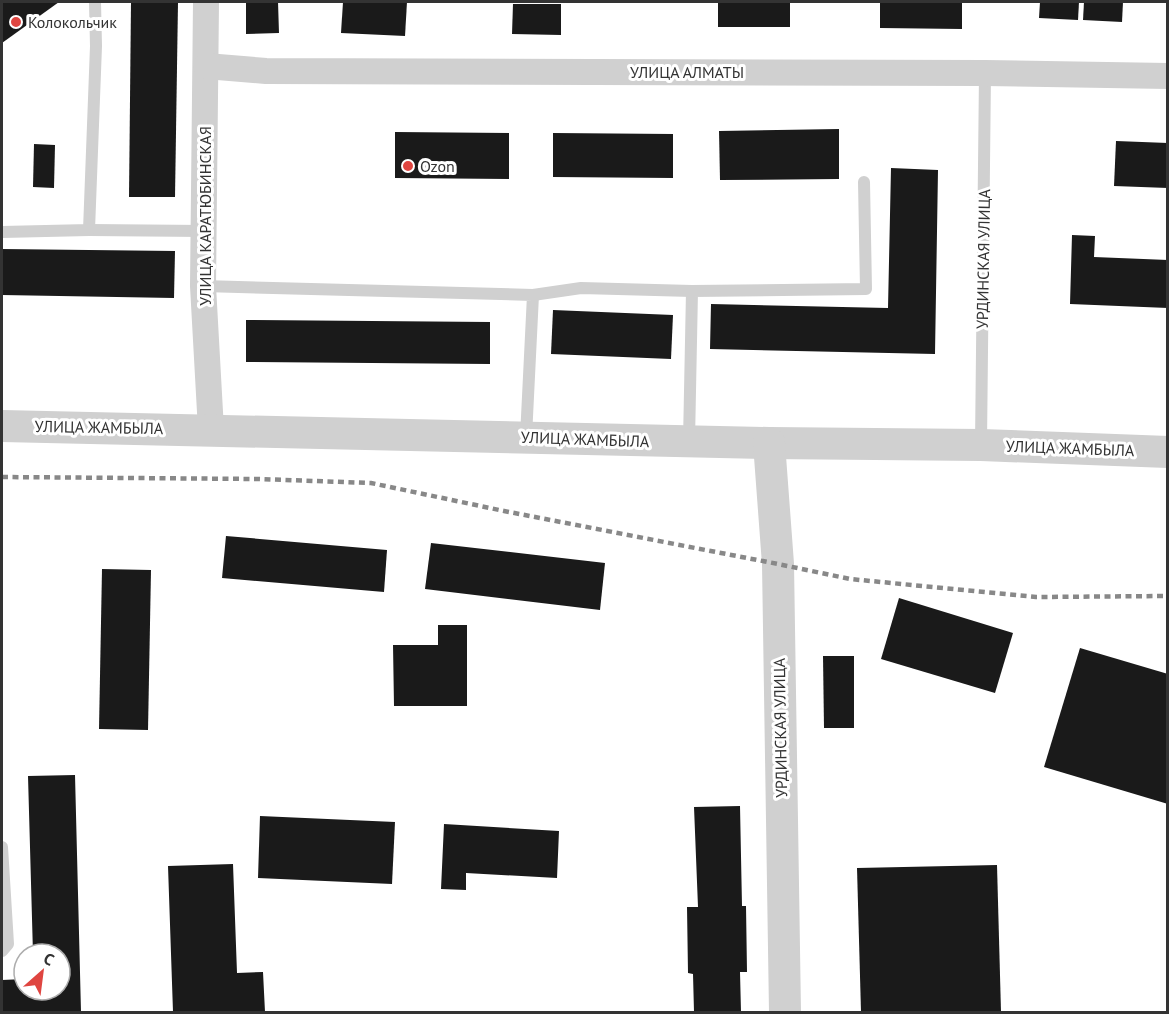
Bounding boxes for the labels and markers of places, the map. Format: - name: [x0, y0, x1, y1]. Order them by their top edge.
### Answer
- place label: Колокольчик: [28, 12, 117, 32]
- marker: Колокольчик: [9, 15, 23, 29]
- place label: Ozon: [420, 156, 455, 176]
- marker: Ozon: [401, 159, 415, 173]

